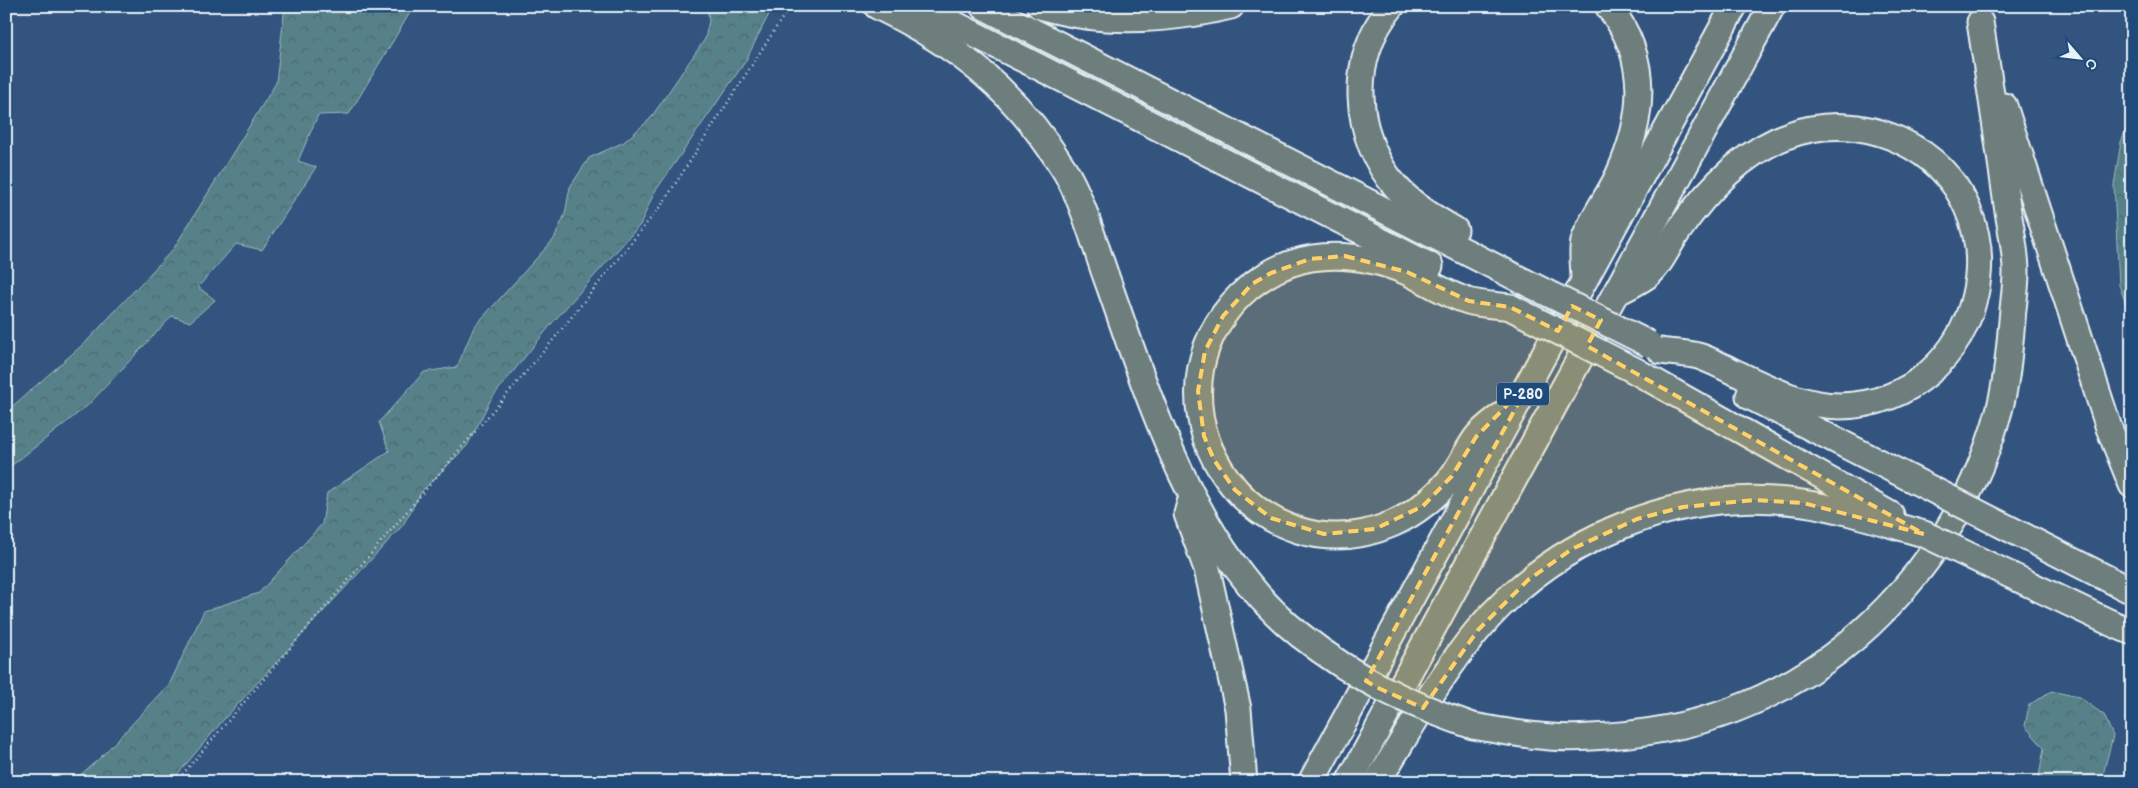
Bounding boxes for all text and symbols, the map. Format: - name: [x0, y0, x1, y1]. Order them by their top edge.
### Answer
- north arrow: [2056, 32, 2106, 82]
- text: С: [2081, 56, 2101, 72]
- road number: Р-280: [1497, 382, 1549, 406]

